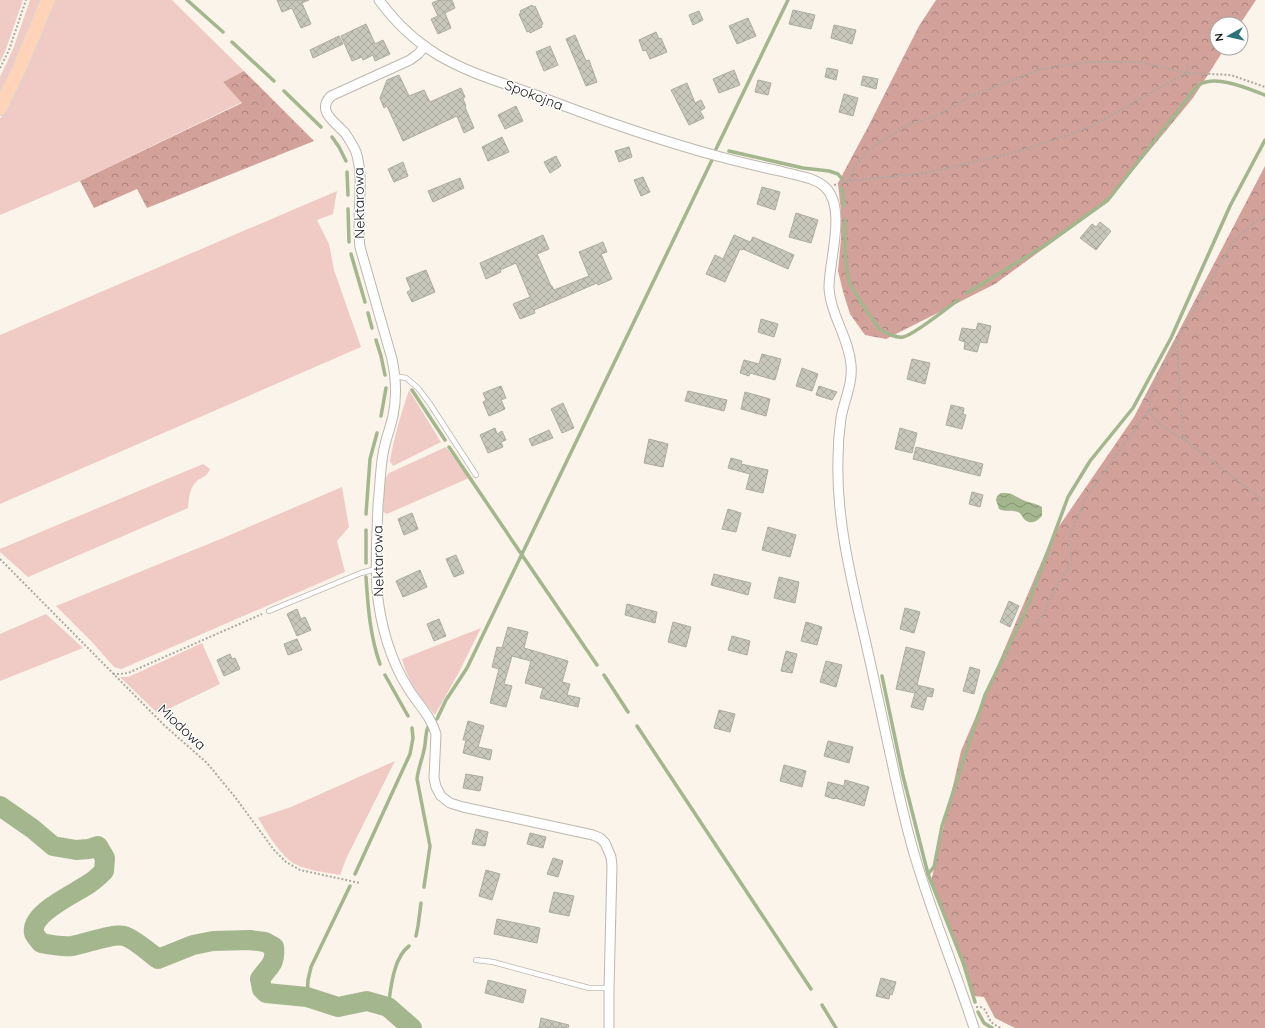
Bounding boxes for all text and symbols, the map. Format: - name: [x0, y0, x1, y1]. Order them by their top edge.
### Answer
- north arrow: [1209, 16, 1249, 56]
- text: N: [1212, 32, 1227, 42]
- street label: Spokojna: [502, 76, 566, 114]
- street label: Nektarowa: [349, 167, 369, 239]
- street label: Nektarowa: [368, 525, 388, 597]
- street label: Miodowa: [154, 700, 210, 754]

